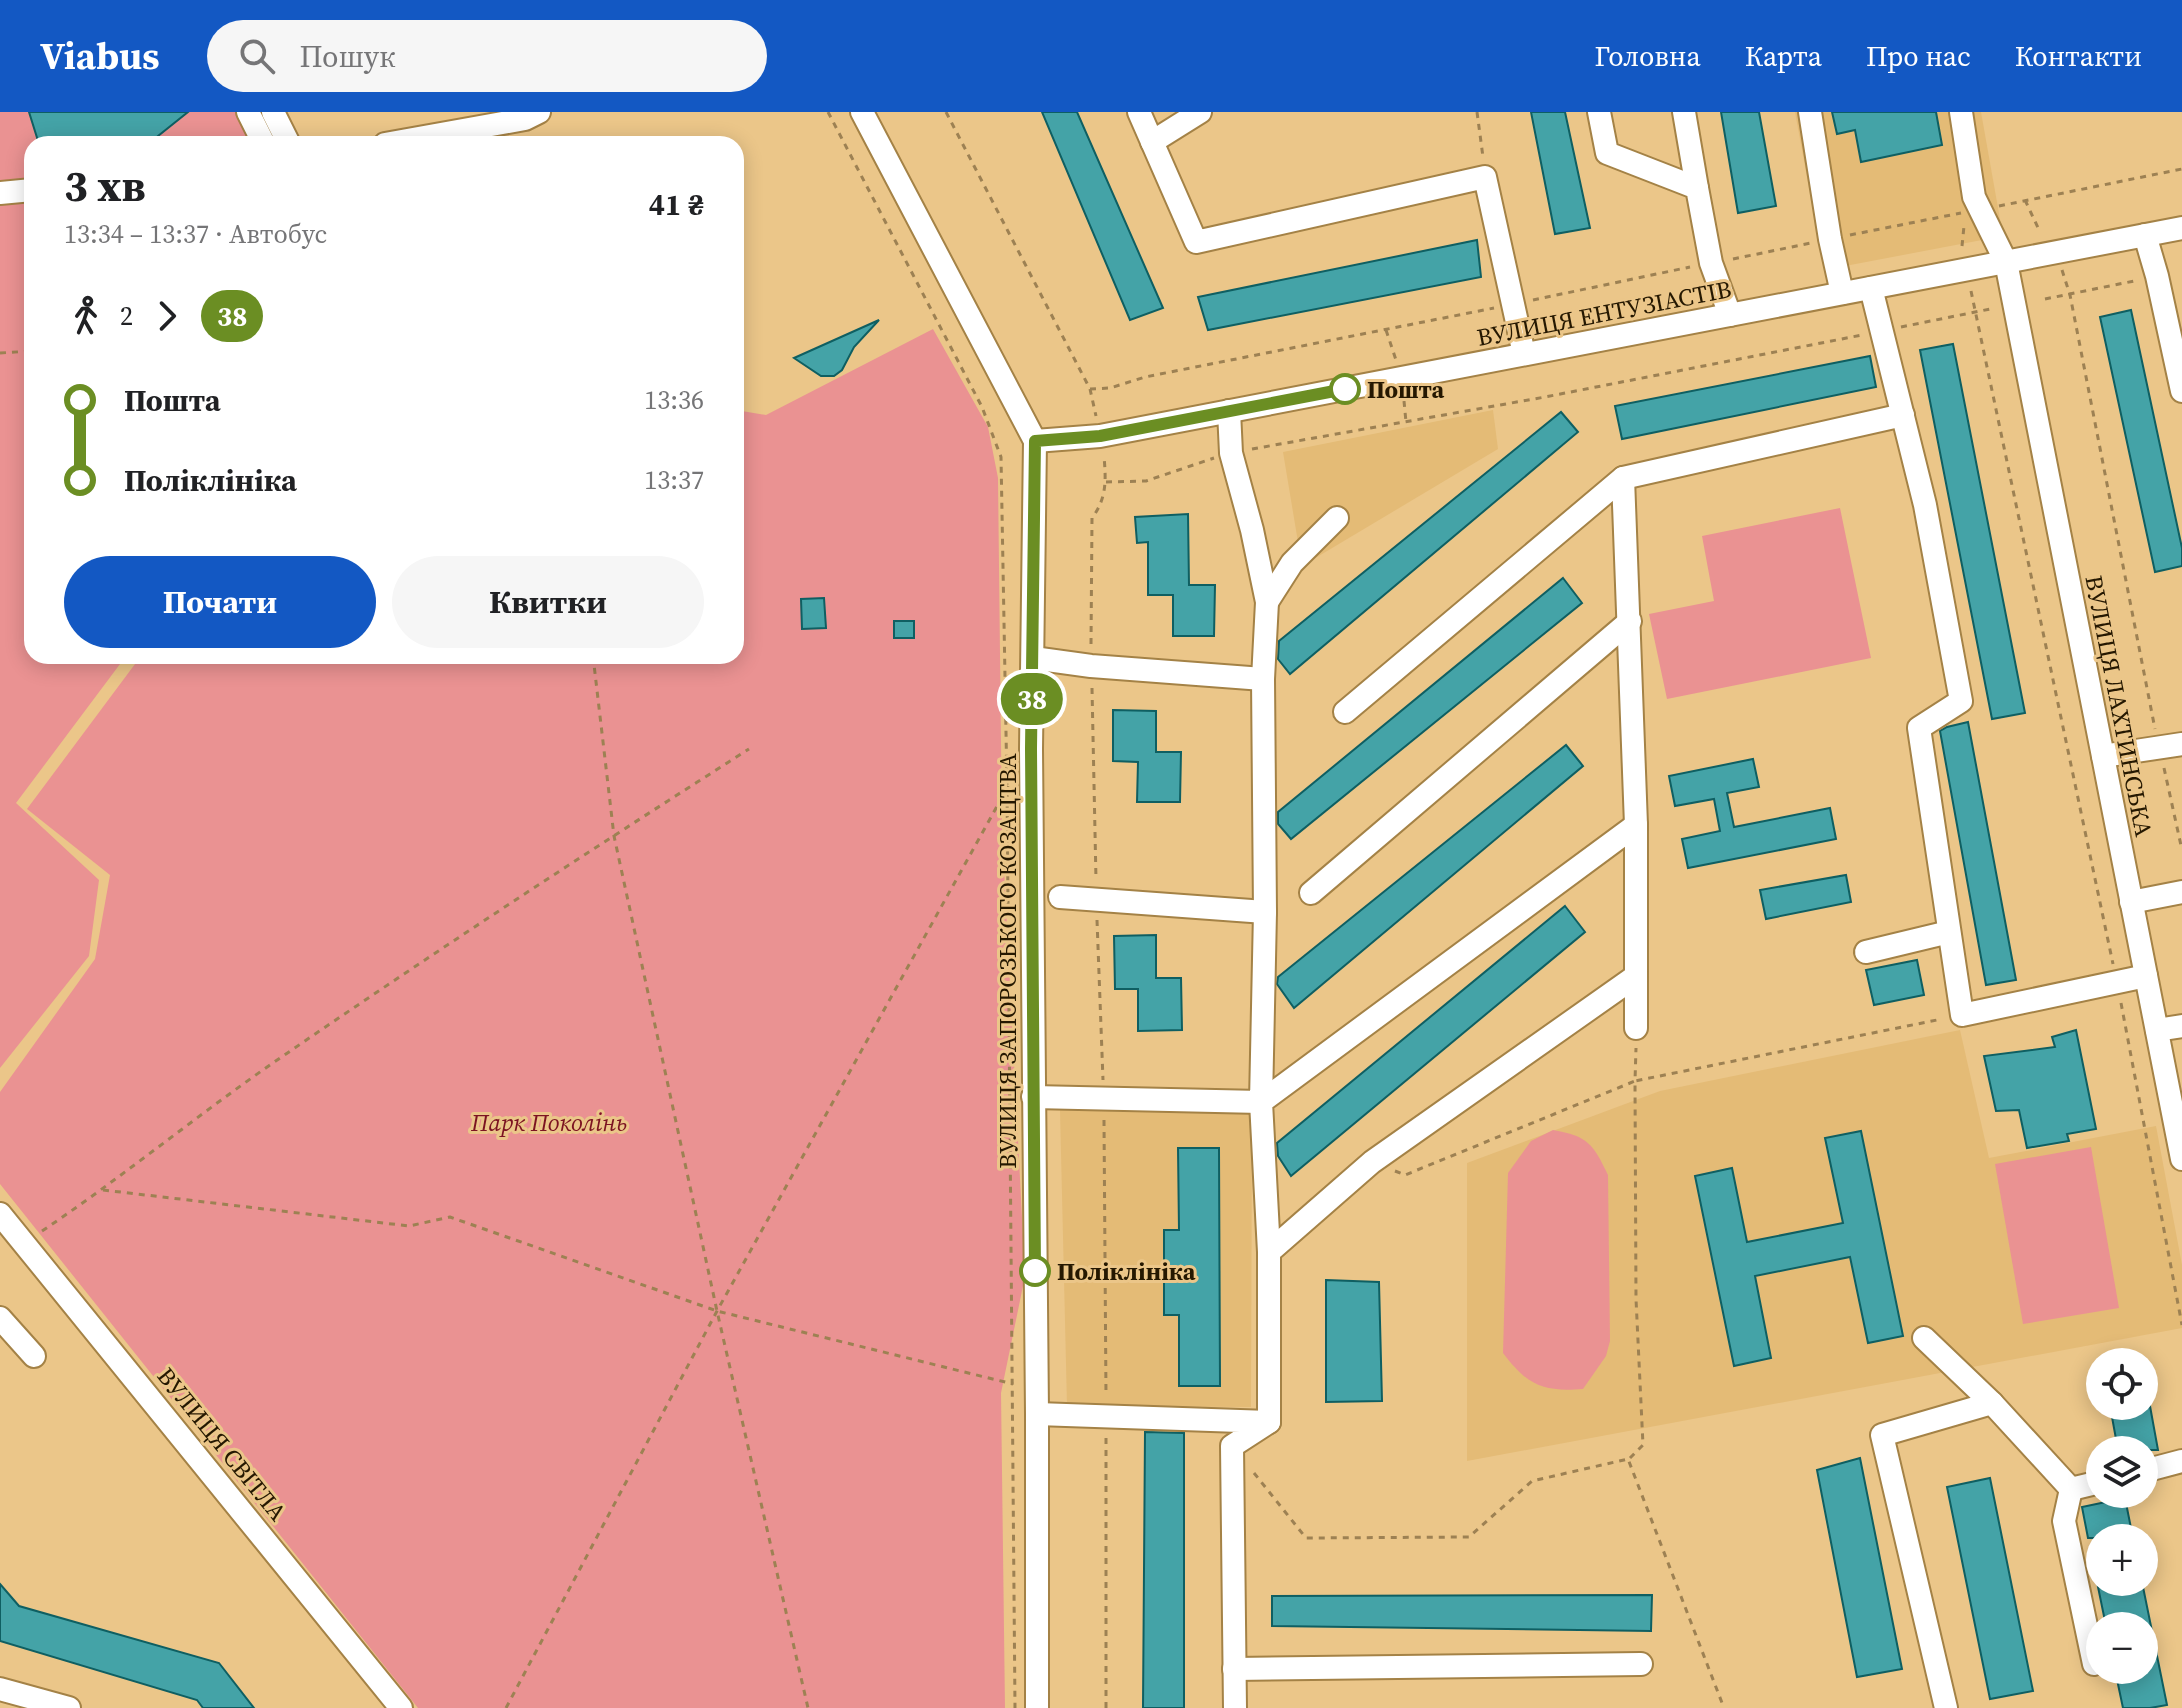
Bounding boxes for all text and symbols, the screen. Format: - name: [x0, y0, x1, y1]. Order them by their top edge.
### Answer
- search box: [207, 20, 767, 92]
- text: Viabus: [40, 30, 159, 82]
- icon: search: [235, 34, 279, 78]
- text: Пошук: [299, 36, 396, 77]
- text: Головна: [1594, 37, 1701, 75]
- text: Карта: [1745, 37, 1822, 75]
- text: Про нас: [1866, 37, 1971, 75]
- text: Контакти: [2015, 37, 2142, 75]
- text: 3 хв: [64, 155, 146, 216]
- text: 41 ₴: [649, 184, 704, 225]
- text: 13:34 – 13:37 · Автобус: [64, 216, 327, 252]
- street label: ВУЛИЦЯ ЕНТУЗІАСТІВ: [1474, 272, 1734, 354]
- icon: walk: [64, 294, 108, 338]
- icon: forward: [145, 294, 189, 338]
- text: 38: [217, 297, 247, 335]
- text: 2: [120, 298, 133, 334]
- place label: Пошта: [1367, 373, 1445, 406]
- marker: Пошта: [1330, 374, 1360, 404]
- text: Пошта: [124, 380, 221, 421]
- text: 13:36: [644, 382, 704, 418]
- text: Поліклініка: [124, 460, 297, 501]
- text: 13:37: [644, 462, 704, 498]
- button: Почати: [64, 556, 376, 648]
- button: Квитки: [392, 556, 704, 648]
- street label: ВУЛИЦЯ ЛАХТИНСЬКА: [2077, 573, 2161, 839]
- line badge: 38: [996, 673, 1068, 725]
- text: 38: [1017, 680, 1047, 718]
- street label: ВУЛИЦЯ ЗАПОРОЗЬКОГО КОЗАЦТВА: [991, 753, 1024, 1169]
- park label: Парк Поколінь: [470, 1106, 627, 1139]
- place label: Поліклініка: [1057, 1255, 1196, 1288]
- marker: Поліклініка: [1020, 1256, 1050, 1286]
- map controls: [2086, 1348, 2158, 1684]
- button: locate: [2086, 1348, 2158, 1420]
- street label: ВУЛИЦЯ СВІТЛА: [150, 1360, 294, 1528]
- button: layers: [2086, 1436, 2158, 1508]
- button: +: [2086, 1524, 2158, 1596]
- button: −: [2086, 1612, 2158, 1684]

